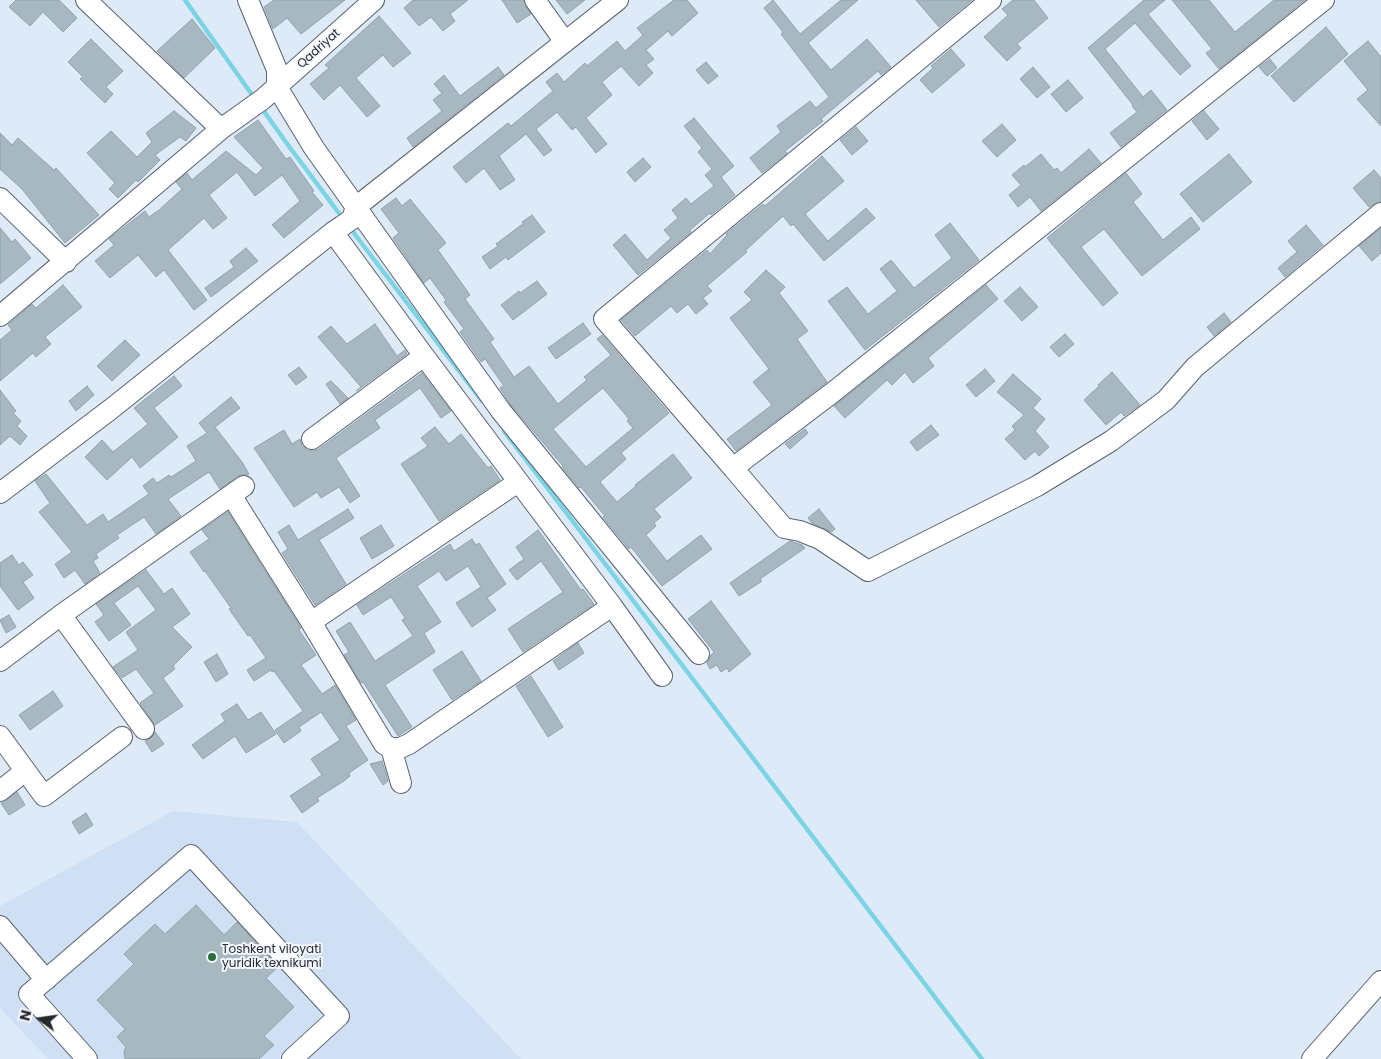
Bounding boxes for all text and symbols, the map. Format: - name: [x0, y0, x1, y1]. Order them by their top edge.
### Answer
- street label: Qadriyat: [295, 26, 343, 72]
- place label: Toshkent viloyati yuridik texnikumi: [222, 943, 322, 971]
- marker: Toshkent viloyati yuridik texnikumi: [206, 951, 218, 963]
- north arrow: [15, 994, 65, 1044]
- text: N: [14, 1008, 36, 1023]

